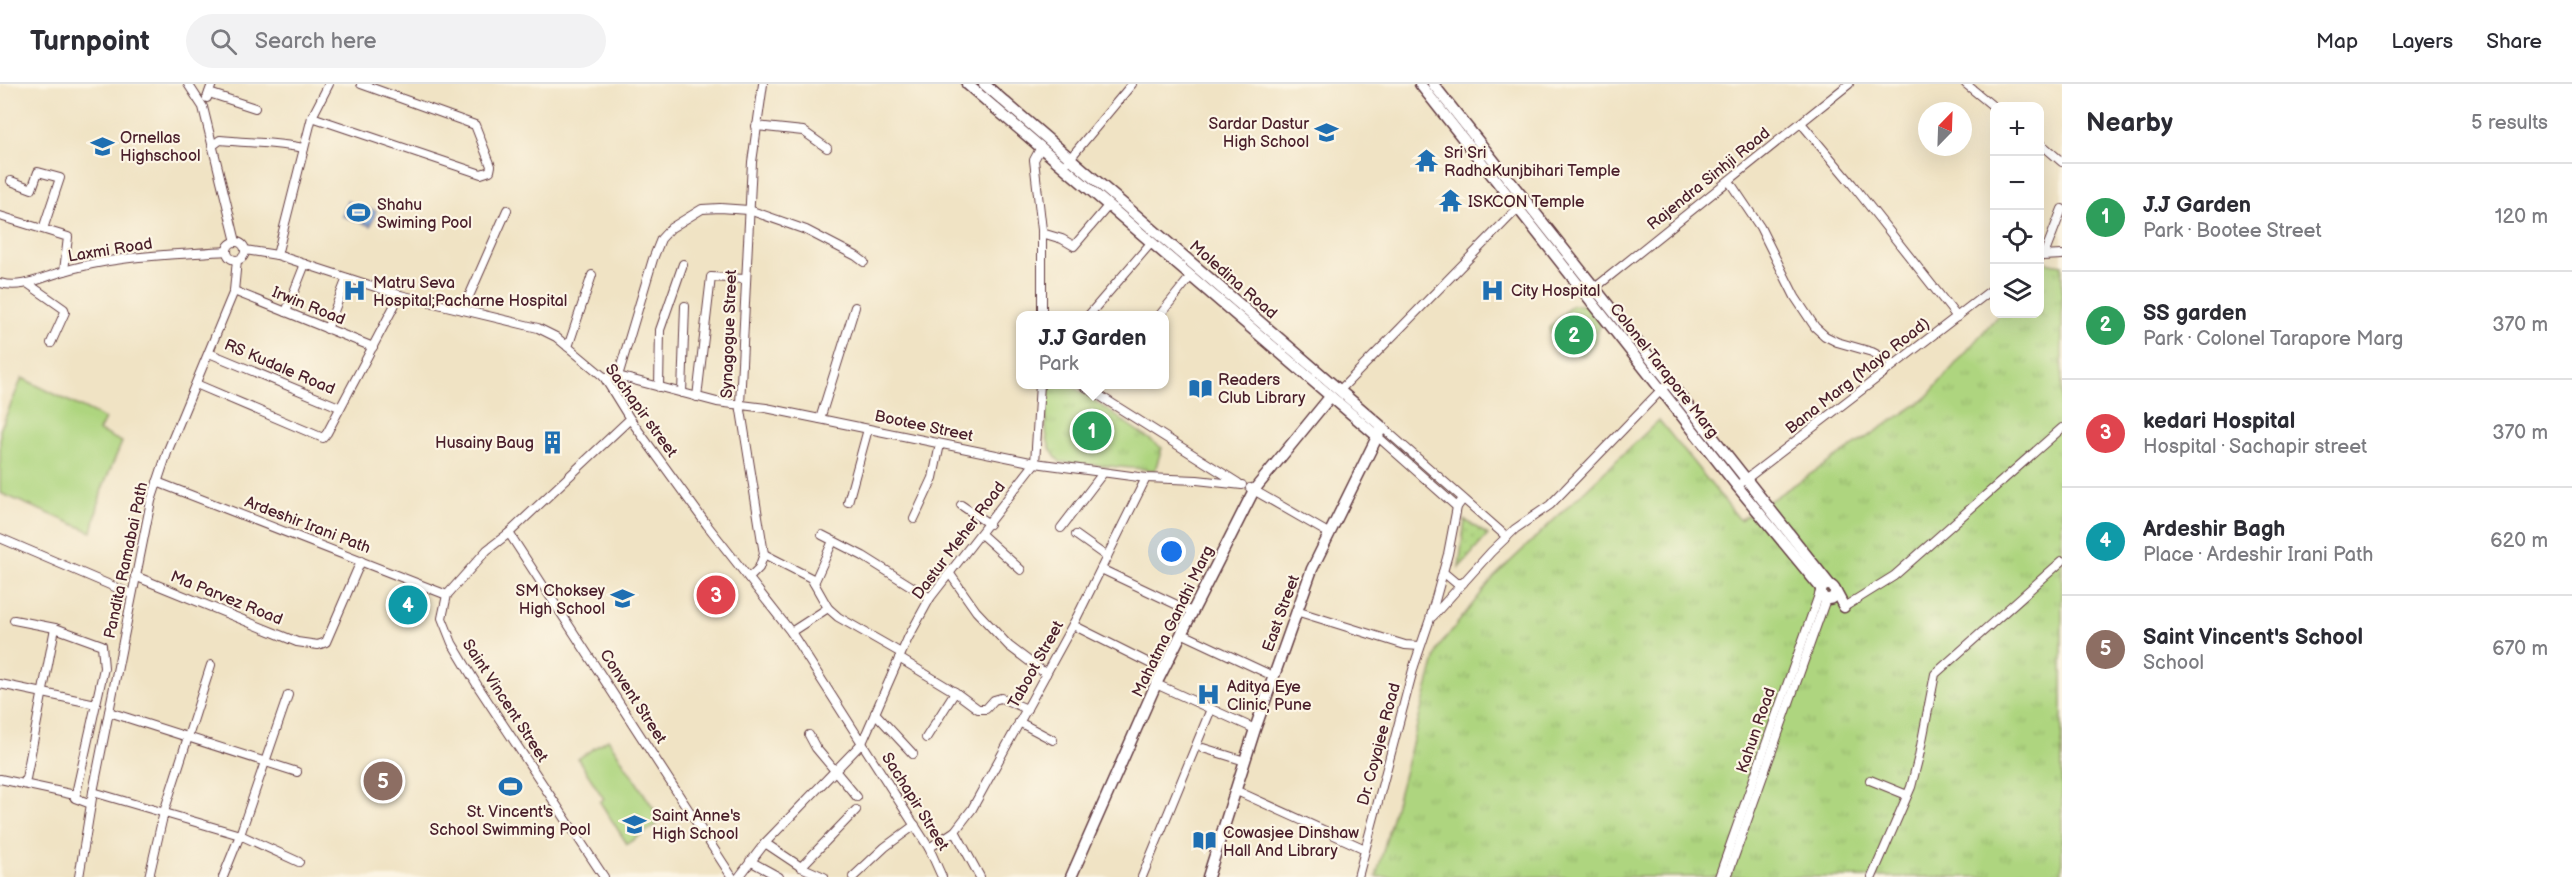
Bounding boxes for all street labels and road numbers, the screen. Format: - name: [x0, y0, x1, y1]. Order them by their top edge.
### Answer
- street label: Rajendra Sinhji Road: [1644, 124, 1774, 234]
- street label: Laxmi Road: [67, 234, 154, 267]
- street label: Moledina Road: [1185, 237, 1281, 323]
- street label: Synagogue Street: [718, 269, 741, 399]
- street label: Irwin Road: [269, 283, 348, 330]
- street label: Colonel Tarapore Marg: [1605, 300, 1722, 442]
- street label: Bana Marg (Mayo Road): [1782, 314, 1934, 438]
- street label: RS Kudale Road: [221, 335, 338, 399]
- street label: Sachapir street: [601, 361, 681, 461]
- street label: Bootee Street: [873, 407, 975, 446]
- street label: Dastur Meher Road: [909, 478, 1010, 604]
- street label: Pandita Ramabai Path: [101, 480, 152, 640]
- street label: Ardeshir Irani Path: [242, 493, 373, 558]
- street label: Mahatma Gandhi Marg: [1128, 543, 1218, 700]
- street label: Ma Parvez Road: [168, 567, 285, 630]
- street label: East Street: [1259, 572, 1304, 655]
- street label: Taboot Street: [1005, 618, 1068, 712]
- street label: Saint Vincent Street: [458, 636, 552, 766]
- street label: Convent Street: [595, 646, 670, 747]
- street label: Dr. Coyajee Road: [1354, 681, 1405, 808]
- street label: Kahun Road: [1733, 685, 1780, 776]
- street label: Sachapir Street: [877, 749, 952, 854]

